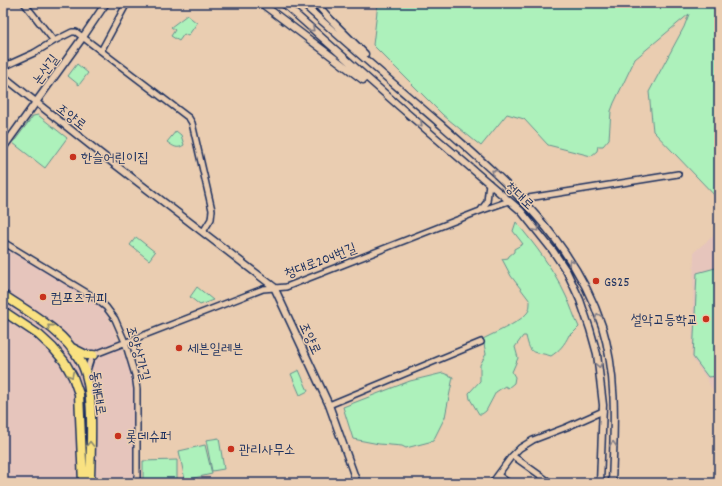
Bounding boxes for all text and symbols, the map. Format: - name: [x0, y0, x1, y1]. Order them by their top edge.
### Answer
- one-way arrow: [307, 25, 314, 32]
- street label: 논산길: [29, 50, 65, 90]
- street label: 조양로: [51, 99, 90, 136]
- one-way arrow: [415, 119, 423, 127]
- place label: 한슬어린이집: [81, 149, 149, 169]
- marker: 한슬어린이집: [68, 152, 78, 162]
- one-way arrow: [491, 169, 499, 177]
- street label: 청대로: [499, 178, 538, 215]
- one-way arrow: [532, 225, 539, 232]
- street label: 청대로204번길: [282, 239, 360, 285]
- one-way arrow: [568, 259, 576, 266]
- place label: GS25: [604, 273, 630, 293]
- marker: GS25: [591, 276, 601, 286]
- place label: 컴포즈커피: [51, 289, 107, 309]
- marker: 컴포즈커피: [38, 292, 48, 302]
- place label: 설악고등학교: [630, 311, 698, 331]
- one-way arrow: [594, 313, 603, 320]
- marker: 설악고등학교: [701, 314, 711, 324]
- street label: 조양로: [293, 319, 325, 358]
- street label: 조양상가길: [120, 324, 155, 384]
- one-way arrow: [48, 325, 55, 332]
- place label: 세븐일레븐: [187, 340, 243, 360]
- marker: 세븐일레븐: [174, 343, 184, 353]
- one-way arrow: [594, 361, 603, 368]
- street label: 동해대로: [84, 370, 110, 417]
- one-way arrow: [67, 371, 74, 378]
- place label: 롯데슈퍼: [126, 428, 171, 448]
- marker: 롯데슈퍼: [113, 431, 123, 441]
- one-way arrow: [86, 441, 94, 447]
- place label: 관리사무소: [239, 441, 295, 461]
- one-way arrow: [609, 441, 618, 447]
- marker: 관리사무소: [226, 444, 236, 454]

